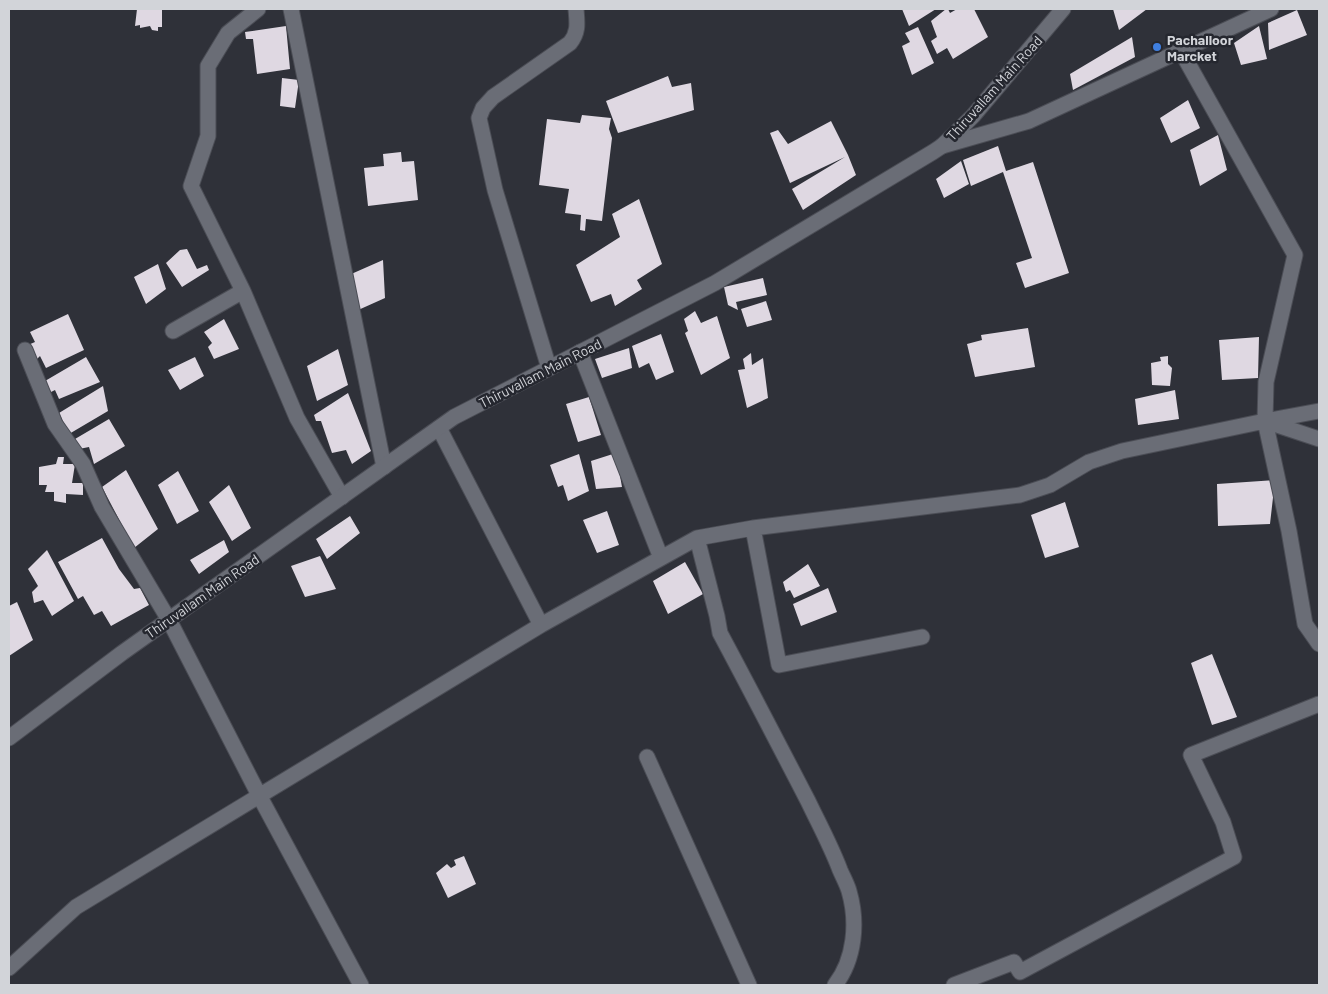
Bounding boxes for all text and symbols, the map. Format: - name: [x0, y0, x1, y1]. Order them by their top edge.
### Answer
- place label: Pachalloor Marcket: [1167, 31, 1234, 64]
- street label: Thiruvallam Main Road: [942, 32, 1046, 144]
- marker: Pachalloor Marcket: [1151, 41, 1163, 53]
- street label: Thiruvallam Main Road: [476, 335, 604, 411]
- street label: Thiruvallam Main Road: [142, 550, 262, 642]

